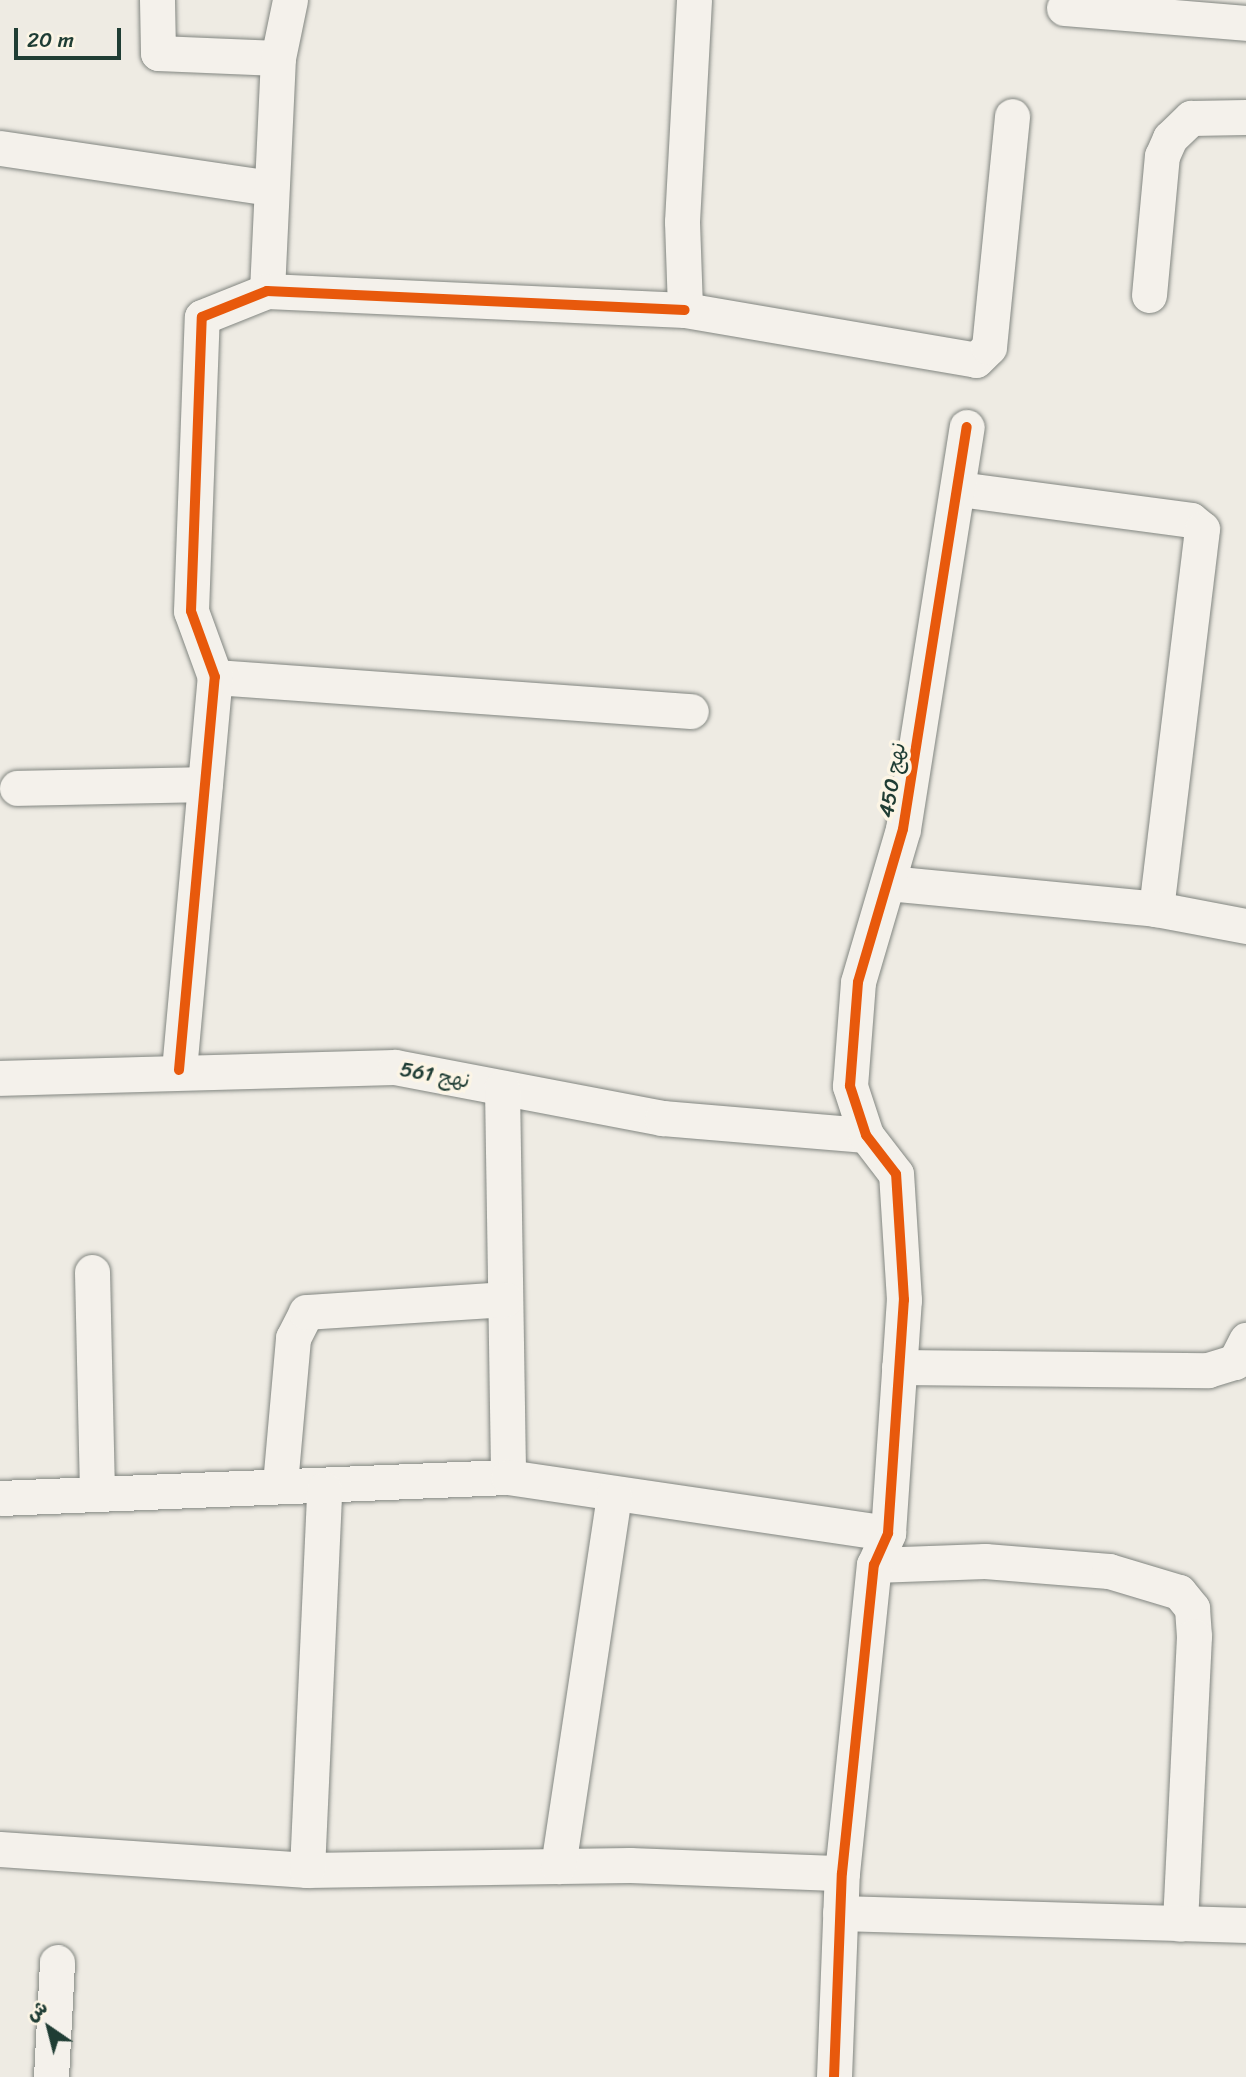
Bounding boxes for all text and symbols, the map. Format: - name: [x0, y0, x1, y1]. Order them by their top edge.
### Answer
- scale bar: [18, 14, 124, 58]
- text: 20 m: [27, 21, 74, 59]
- street label: نهج 450: [873, 740, 911, 820]
- street label: نهج 561: [398, 1056, 472, 1094]
- text: ش: [19, 1991, 55, 2030]
- north arrow: [14, 1993, 84, 2063]

